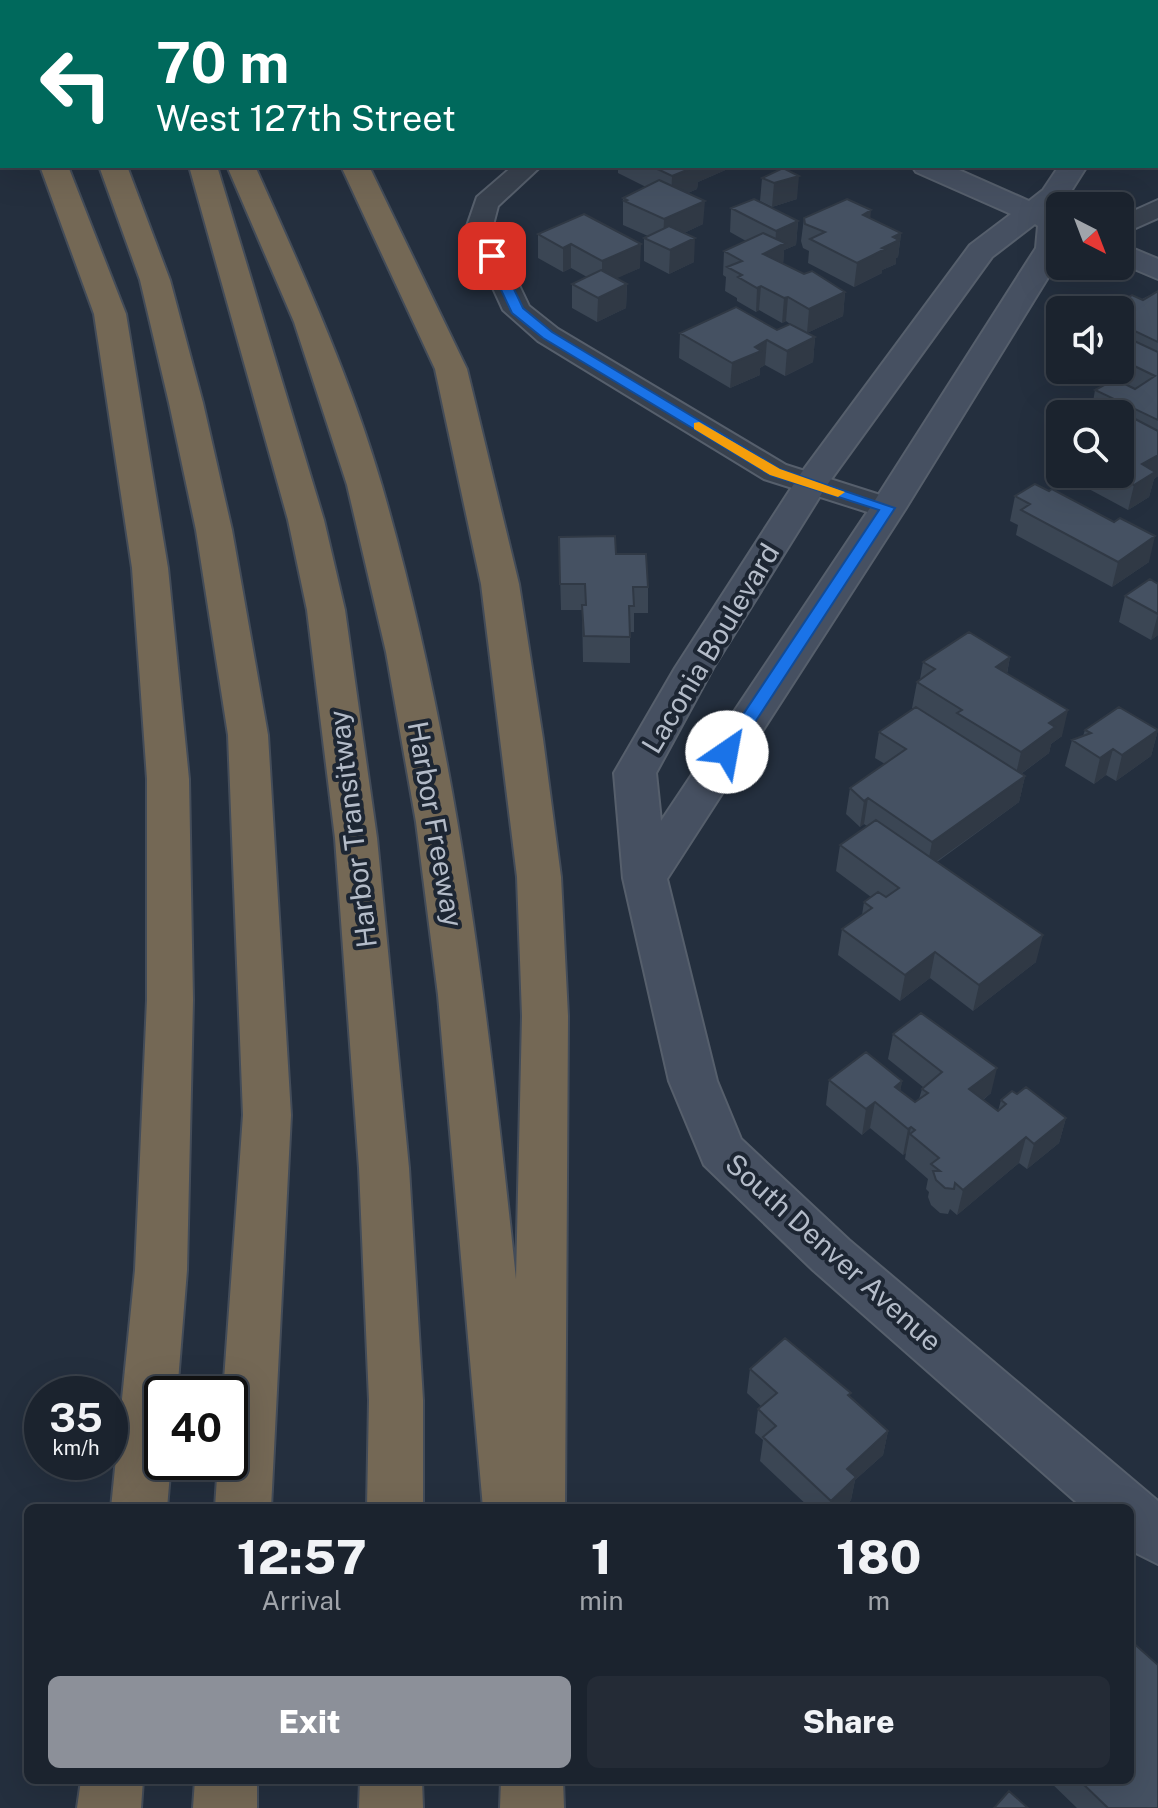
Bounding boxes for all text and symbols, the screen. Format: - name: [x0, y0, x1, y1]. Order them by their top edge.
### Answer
- text: 70 m: [156, 30, 289, 96]
- icon: left: [24, 32, 128, 136]
- text: West 127th Street: [156, 97, 456, 139]
- north arrow: [1046, 192, 1134, 280]
- map controls: [1046, 192, 1134, 488]
- pin: [458, 222, 526, 290]
- icon: arrive: [470, 234, 514, 278]
- button: sound: [1046, 296, 1134, 384]
- button: search: [1046, 400, 1134, 488]
- street label: Laconia Boulevard: [634, 537, 786, 759]
- street label: Harbor Transitway: [321, 708, 383, 950]
- position arrow: [685, 710, 769, 794]
- street label: Harbor Freeway: [402, 718, 470, 930]
- street label: South Denver Avenue: [719, 1146, 949, 1358]
- speed limit sign: 40: [144, 1376, 248, 1480]
- text: 35: [49, 1394, 103, 1441]
- text: km/h: [52, 1436, 100, 1460]
- text: 12:57: [237, 1528, 367, 1585]
- text: 1: [591, 1528, 612, 1585]
- text: 180: [836, 1528, 921, 1585]
- text: Arrival: [262, 1585, 342, 1616]
- text: min: [579, 1585, 623, 1616]
- text: m: [867, 1585, 890, 1616]
- button: Exit: [48, 1676, 571, 1768]
- button: Share: [587, 1676, 1110, 1768]

